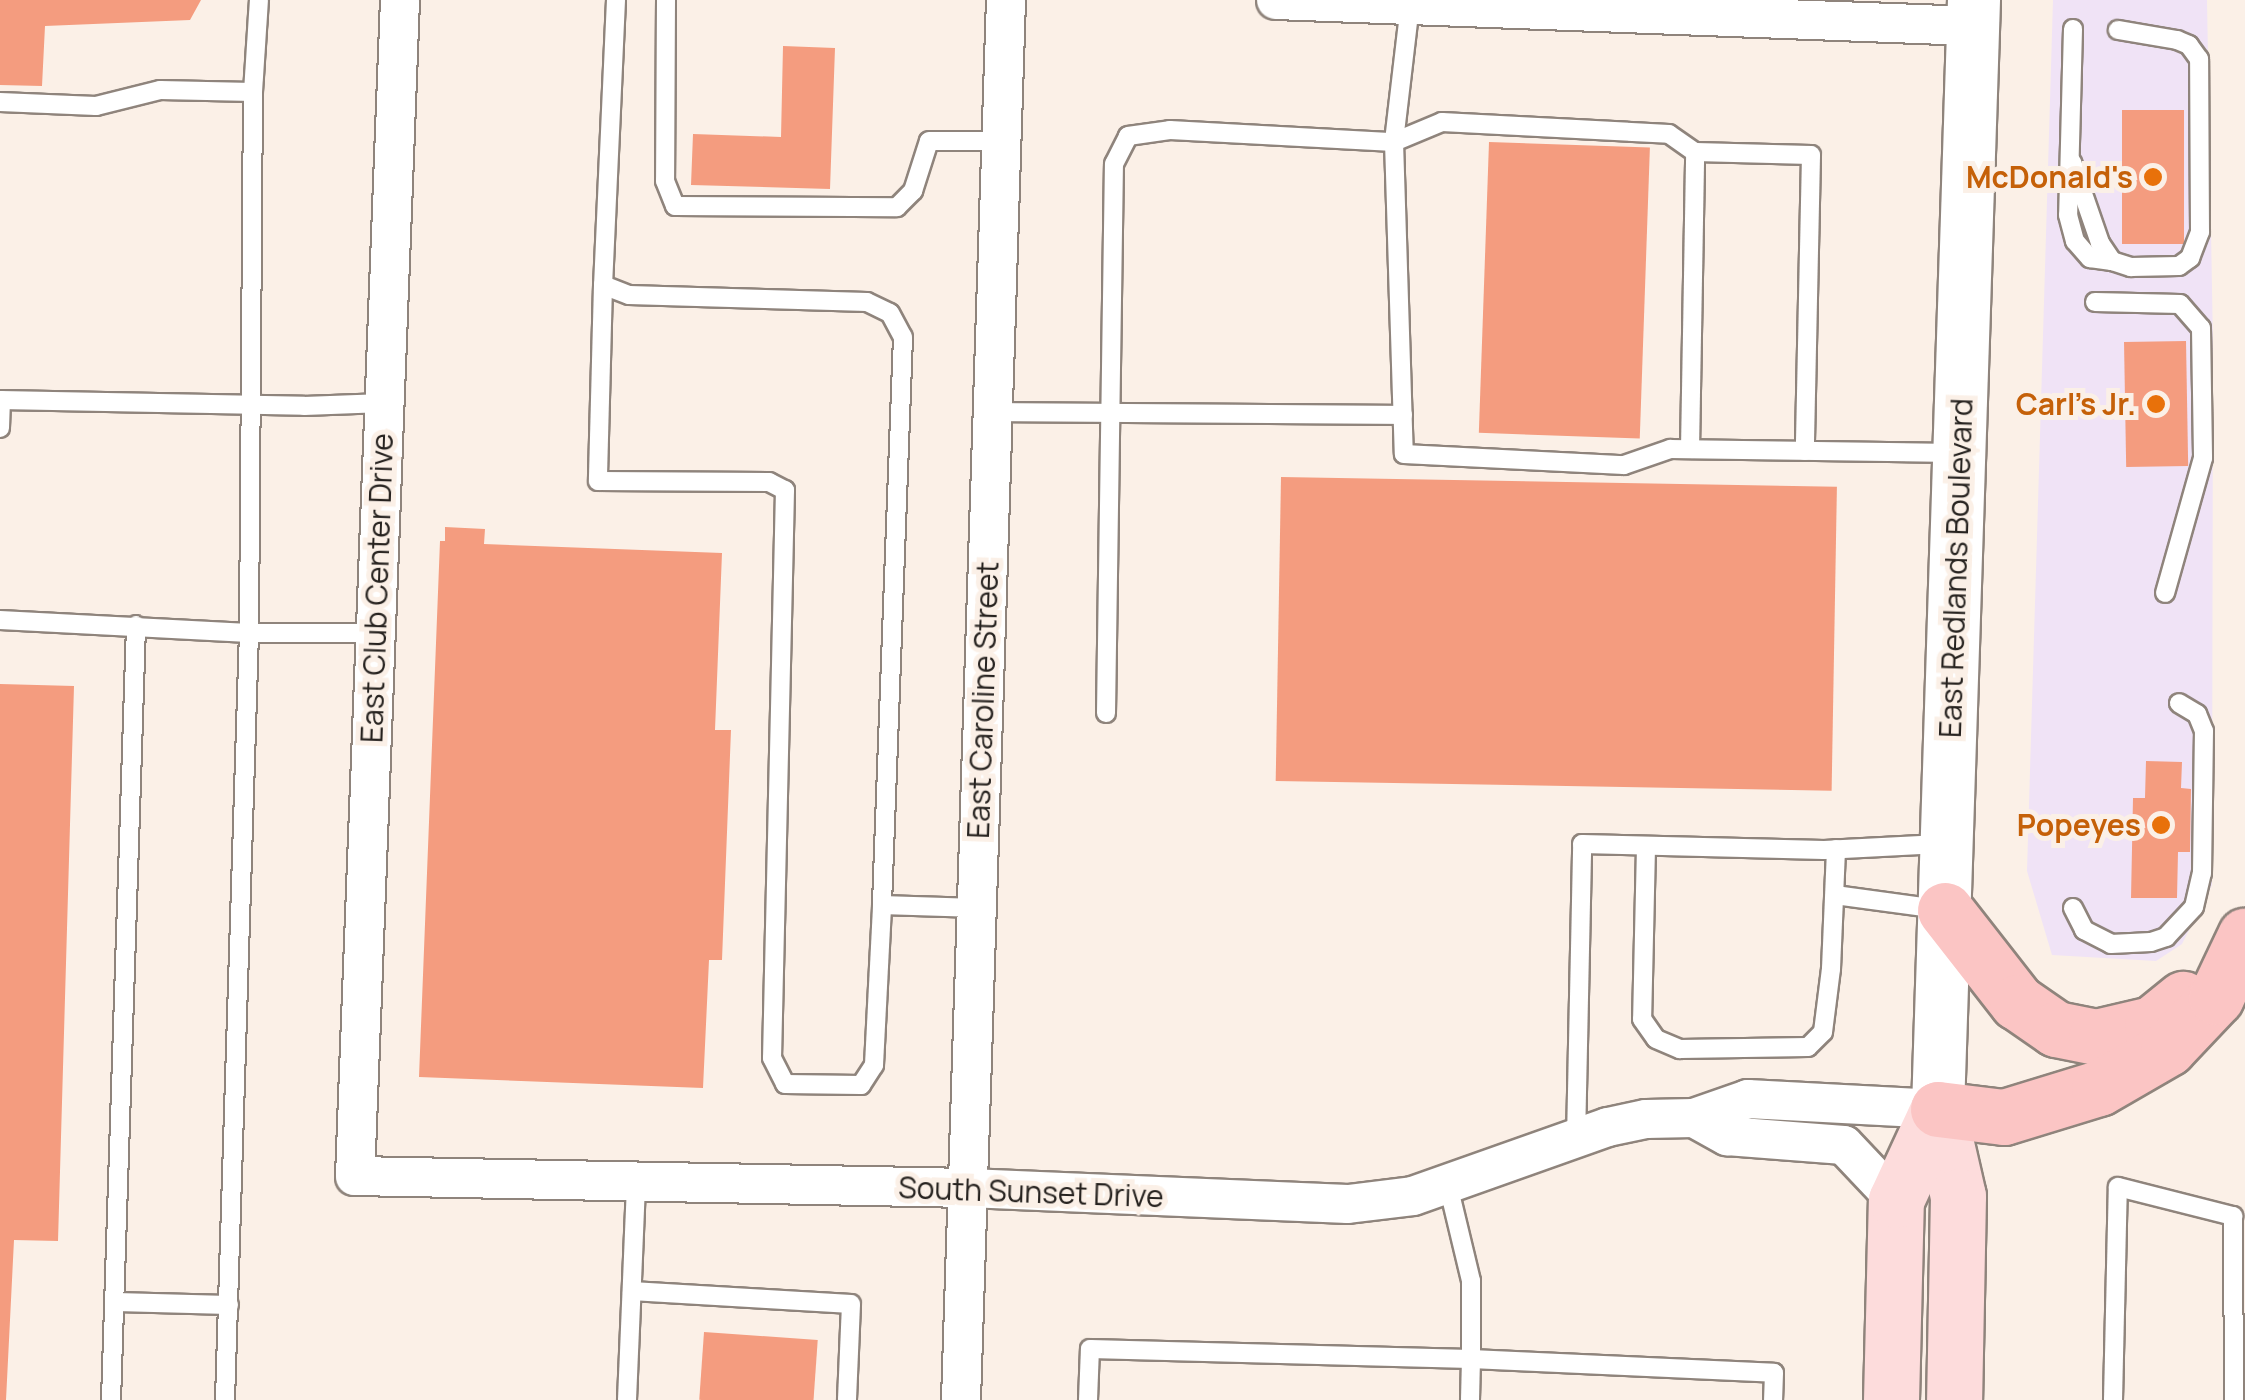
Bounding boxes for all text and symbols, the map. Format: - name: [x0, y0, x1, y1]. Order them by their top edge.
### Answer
- place label: McDonald's: [1966, 159, 2133, 195]
- marker: McDonald's: [2142, 166, 2164, 188]
- place label: Carl's Jr.: [2016, 386, 2136, 422]
- marker: Carl's Jr.: [2145, 393, 2167, 415]
- street label: East Redlands Boulevard: [1932, 398, 1980, 738]
- street label: East Club Center Drive: [354, 433, 400, 743]
- street label: East Caroline Street: [960, 561, 1006, 839]
- place label: Popeyes: [2017, 807, 2141, 843]
- marker: Popeyes: [2150, 814, 2172, 836]
- street label: South Sunset Drive: [898, 1169, 1164, 1215]

